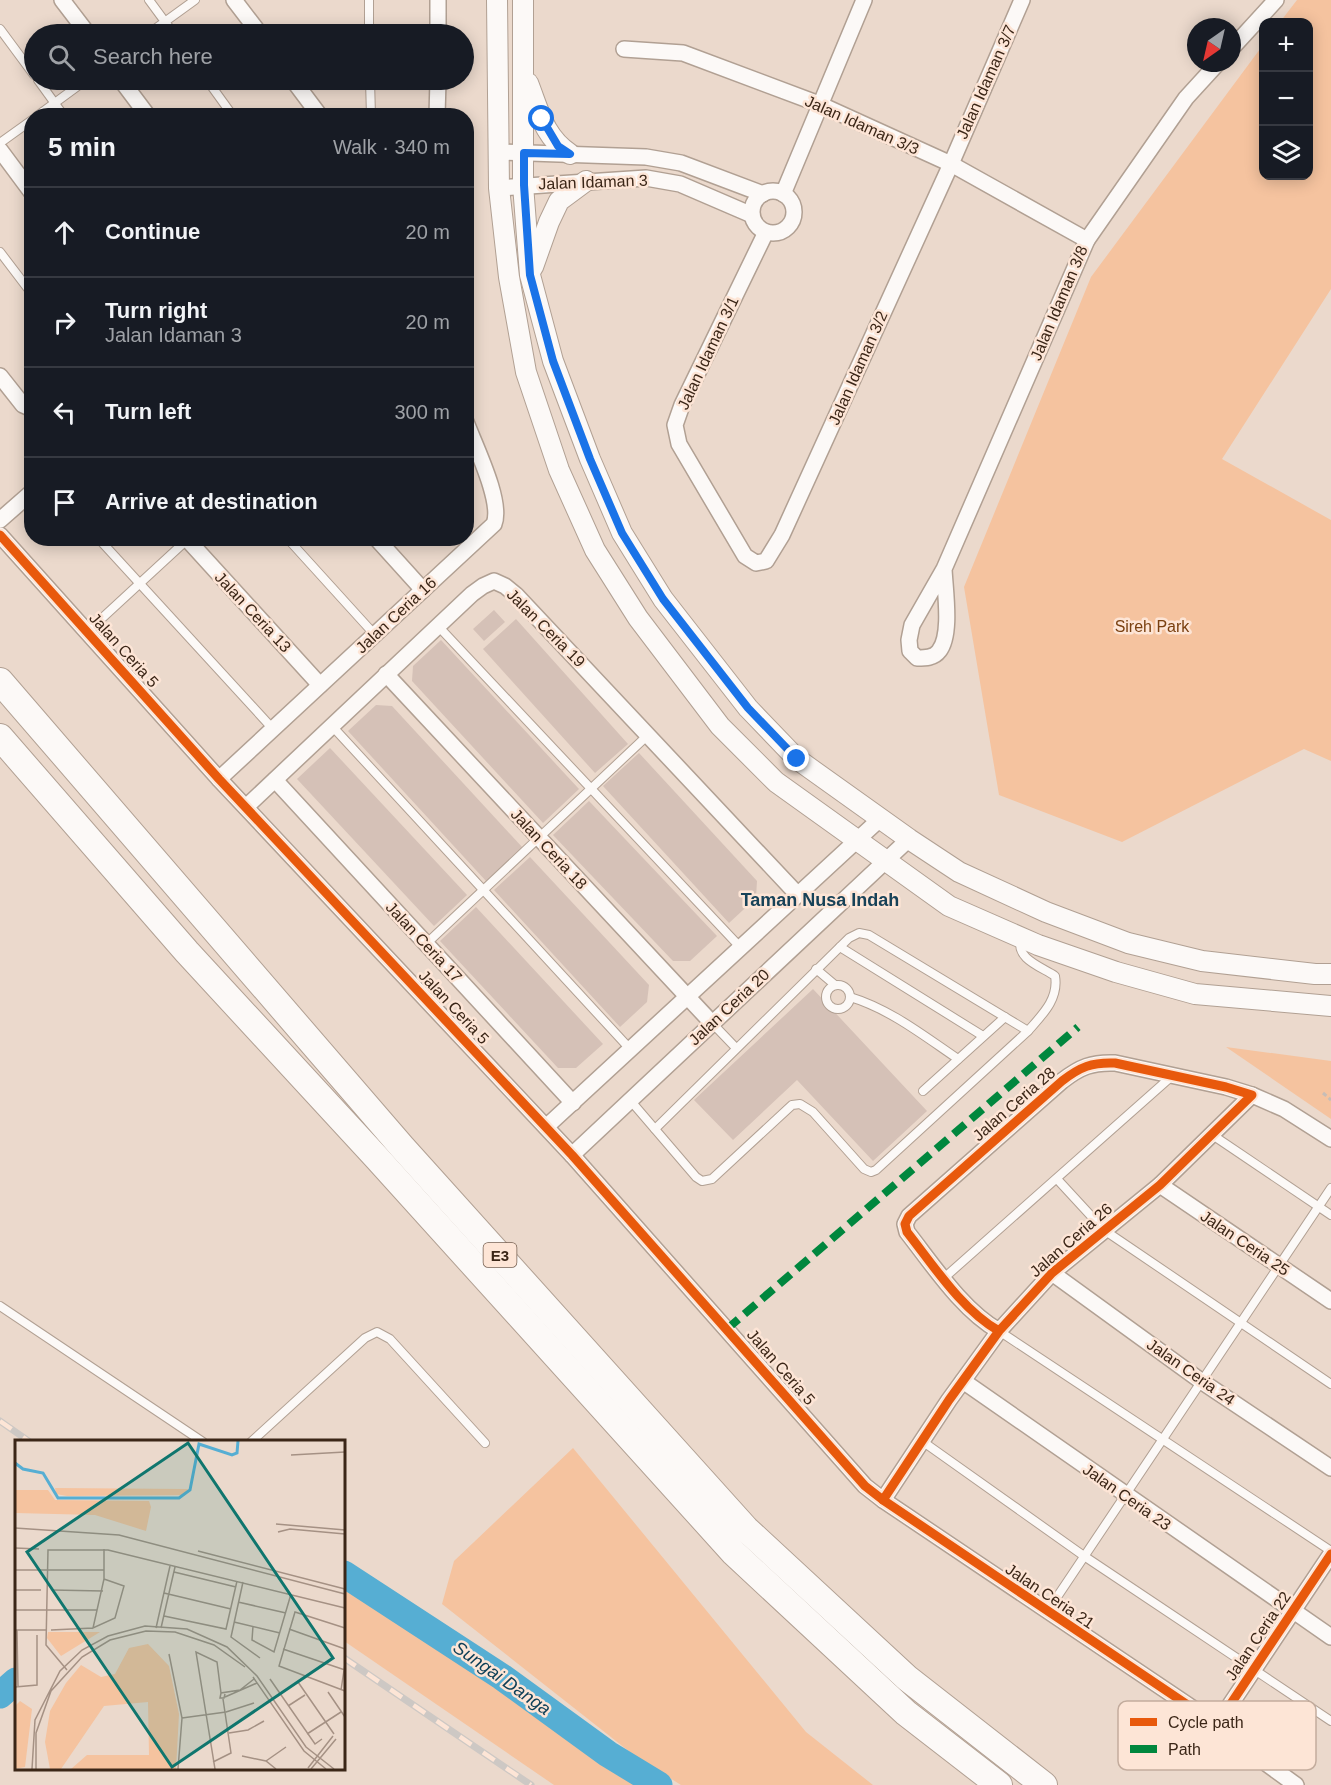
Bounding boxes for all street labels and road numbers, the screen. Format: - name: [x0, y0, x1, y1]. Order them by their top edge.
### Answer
- street label: Jalan Idaman 3/7: [953, 22, 1019, 142]
- street label: Jalan Idaman 3/3: [802, 92, 922, 158]
- street label: Jalan Idaman 3: [538, 172, 648, 192]
- street label: Jalan Idaman 3/8: [1027, 243, 1091, 363]
- street label: Jalan Idaman 3/1: [674, 294, 742, 412]
- street label: Jalan Idaman 3/2: [825, 308, 891, 428]
- street label: Jalan Ceria 13: [212, 568, 294, 656]
- street label: Jalan Ceria 16: [352, 574, 440, 656]
- street label: Jalan Ceria 19: [504, 586, 589, 671]
- street label: Jalan Ceria 5: [86, 609, 162, 691]
- street label: Jalan Ceria 18: [508, 805, 590, 893]
- street label: Jalan Ceria 17: [383, 898, 465, 986]
- street label: Jalan Ceria 20: [685, 966, 773, 1048]
- street label: Jalan Ceria 5: [416, 967, 492, 1047]
- street label: Jalan Ceria 28: [969, 1064, 1059, 1144]
- street label: Jalan Ceria 26: [1026, 1200, 1116, 1280]
- street label: Jalan Ceria 25: [1197, 1207, 1293, 1279]
- road number: E3: [484, 1243, 516, 1267]
- street label: Jalan Ceria 5: [744, 1326, 818, 1408]
- street label: Jalan Ceria 24: [1144, 1335, 1238, 1409]
- street label: Jalan Ceria 23: [1080, 1460, 1174, 1534]
- street label: Jalan Ceria 21: [1002, 1560, 1098, 1632]
- street label: Jalan Ceria 22: [1222, 1588, 1294, 1684]

